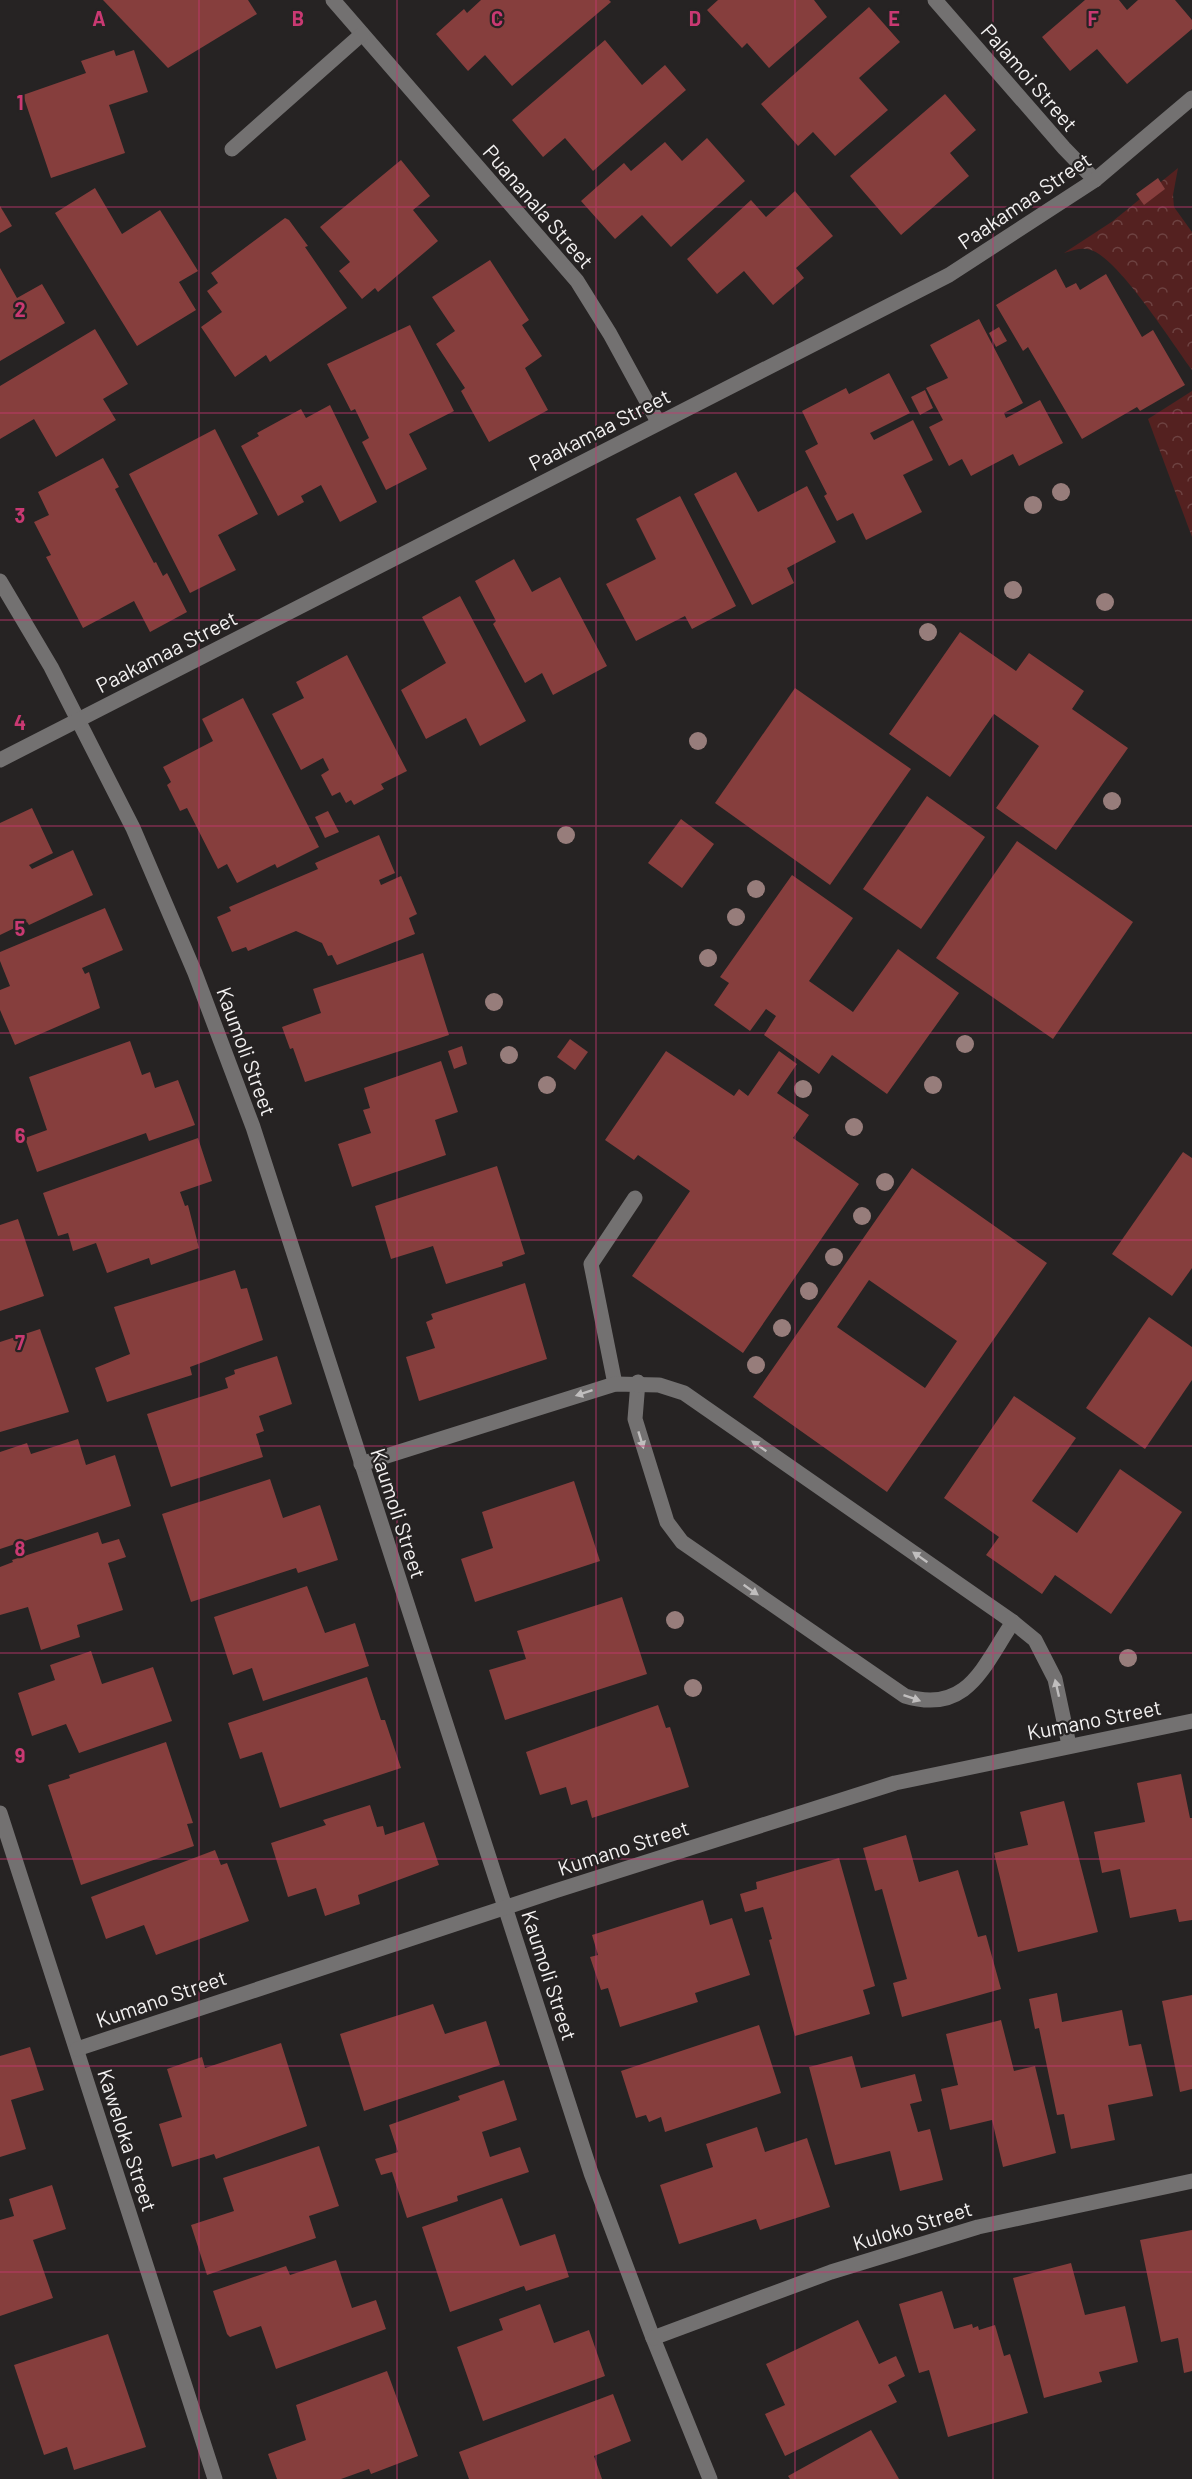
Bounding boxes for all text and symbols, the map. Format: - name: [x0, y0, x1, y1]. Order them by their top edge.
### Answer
- text: A: [92, 6, 106, 30]
- text: B: [292, 6, 304, 30]
- text: C: [491, 6, 503, 30]
- text: D: [689, 6, 701, 30]
- text: E: [888, 6, 900, 30]
- text: F: [1087, 6, 1099, 30]
- street label: Palamoi Street: [977, 18, 1083, 136]
- text: 1: [16, 90, 24, 114]
- street label: Puananala Street: [479, 139, 599, 273]
- street label: Paakamaa Street: [953, 146, 1095, 254]
- text: 2: [14, 297, 26, 321]
- street label: Paakamaa Street: [524, 383, 674, 475]
- text: 3: [15, 503, 25, 527]
- street label: Paakamaa Street: [91, 605, 241, 697]
- text: 4: [14, 710, 26, 734]
- text: 5: [15, 916, 26, 940]
- street label: Kaumoli Street: [212, 983, 282, 1119]
- text: 6: [15, 1123, 26, 1147]
- text: 7: [15, 1330, 25, 1354]
- one-way arrow: [575, 1389, 593, 1398]
- one-way arrow: [637, 1431, 646, 1449]
- one-way arrow: [752, 1440, 768, 1452]
- street label: Kaumoli Street: [366, 1445, 432, 1581]
- text: 8: [15, 1536, 26, 1560]
- one-way arrow: [912, 1551, 928, 1563]
- one-way arrow: [742, 1584, 758, 1596]
- one-way arrow: [1052, 1678, 1061, 1697]
- one-way arrow: [904, 1693, 922, 1703]
- street label: Kumano Street: [1025, 1694, 1163, 1744]
- text: 9: [15, 1743, 25, 1767]
- street label: Kumano Street: [554, 1814, 692, 1880]
- street label: Kaumoli Street: [517, 1907, 583, 2043]
- street label: Kumano Street: [92, 1964, 230, 2032]
- street label: Kaweloka Street: [93, 2066, 163, 2214]
- street label: Kuloko Street: [849, 2195, 975, 2255]

